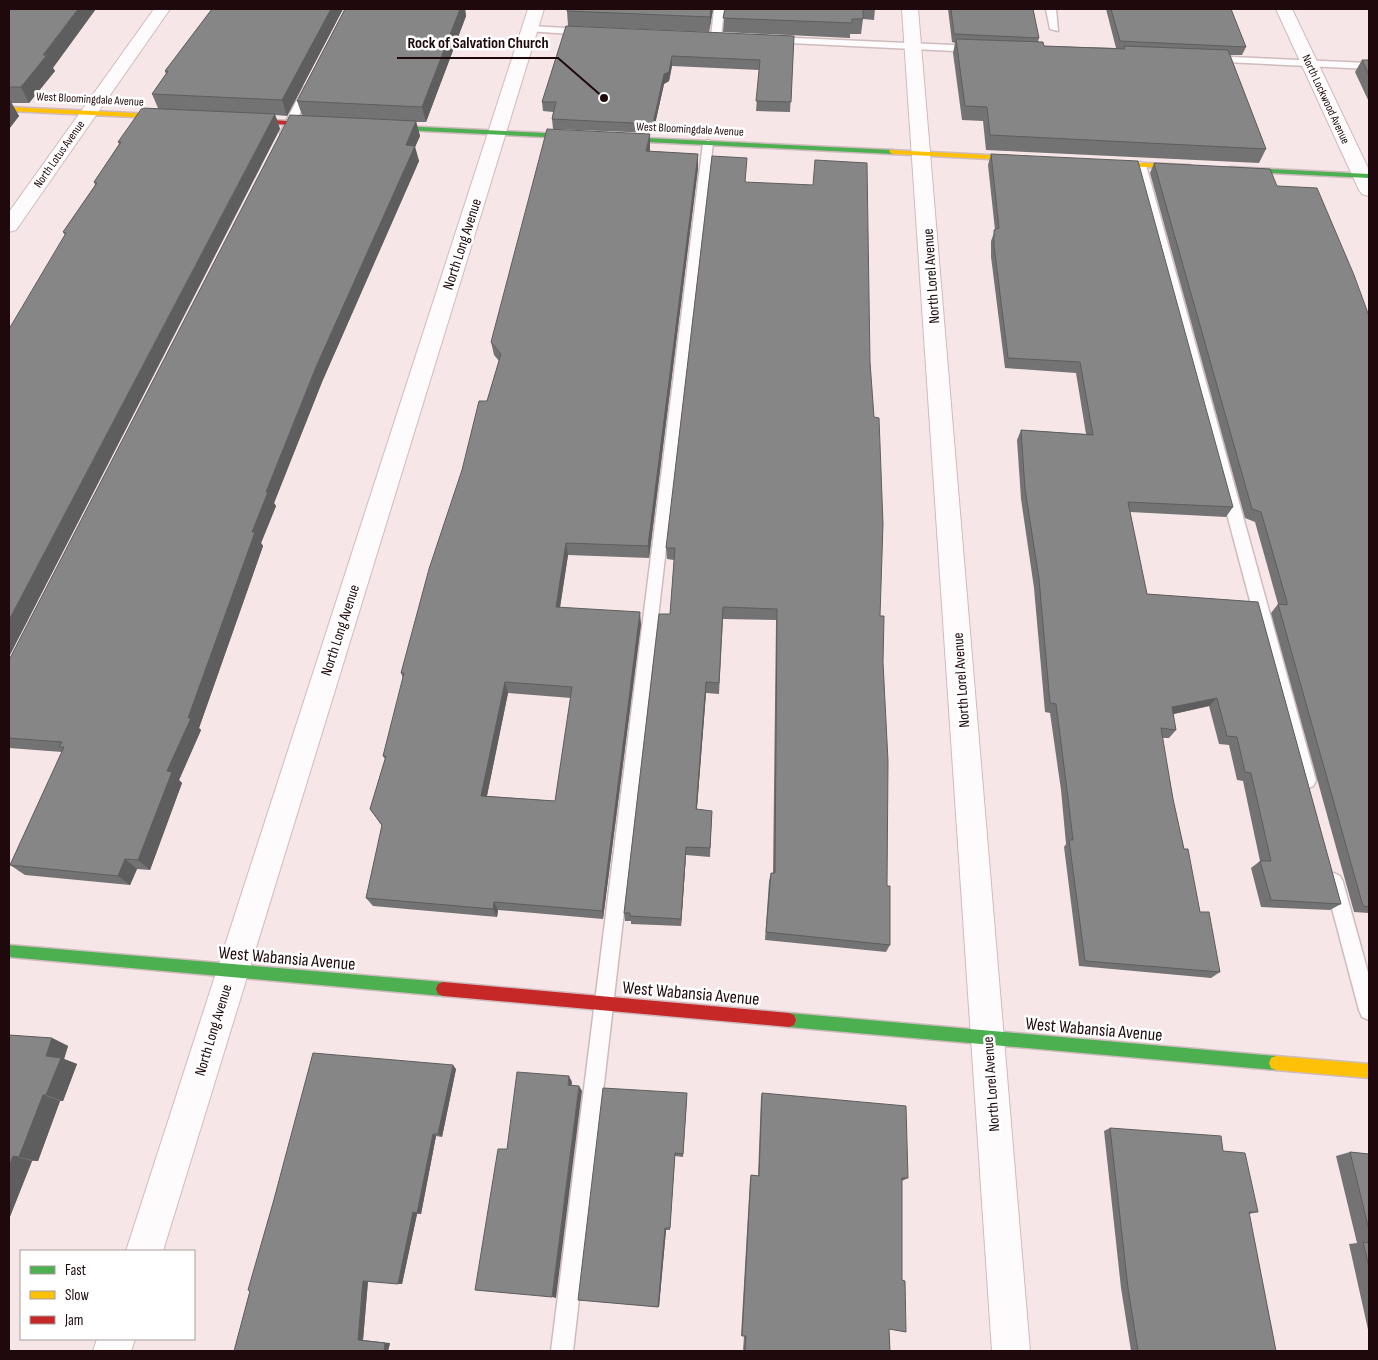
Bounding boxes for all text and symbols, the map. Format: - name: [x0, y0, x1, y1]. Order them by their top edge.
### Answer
- callout: Rock of Salvation Church: [397, 27, 558, 58]
- text: Rock of Salvation Church: [407, 34, 549, 53]
- street label: North Lockwood Avenue: [1298, 52, 1353, 146]
- street label: West Bloomingdale Avenue: [36, 89, 144, 110]
- street label: North Lotus Avenue: [31, 118, 88, 191]
- street label: West Bloomingdale Avenue: [636, 119, 744, 140]
- street label: North Long Avenue: [439, 196, 486, 292]
- street label: North Lorel Avenue: [919, 228, 944, 324]
- street label: North Long Avenue: [317, 582, 364, 678]
- street label: North Lorel Avenue: [949, 632, 974, 728]
- street label: West Wabansia Avenue: [218, 942, 356, 975]
- street label: West Wabansia Avenue: [622, 977, 760, 1010]
- street label: North Long Avenue: [191, 982, 236, 1078]
- street label: West Wabansia Avenue: [1025, 1013, 1163, 1046]
- street label: North Lorel Avenue: [979, 1036, 1004, 1132]
- legend: [20, 1250, 195, 1340]
- text: Fast: [65, 1261, 87, 1280]
- text: Slow: [65, 1286, 89, 1305]
- text: Jam: [64, 1311, 83, 1330]

